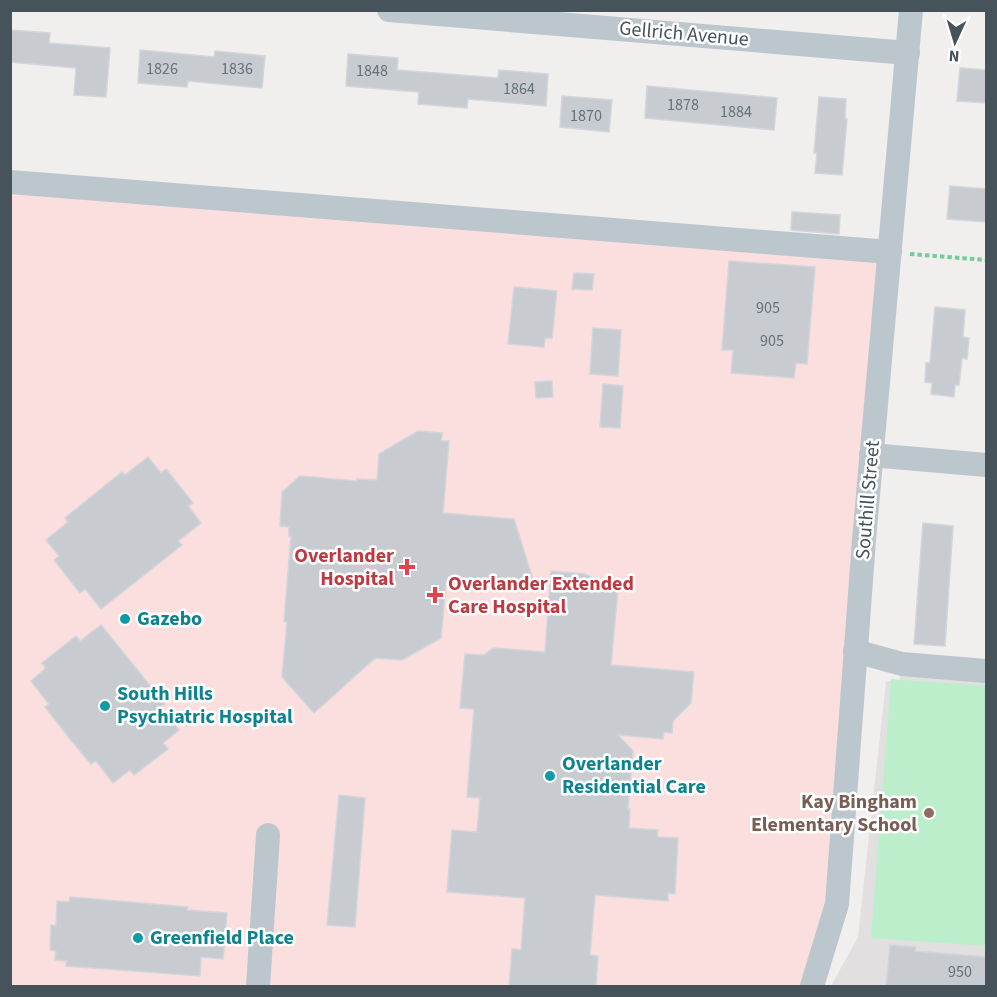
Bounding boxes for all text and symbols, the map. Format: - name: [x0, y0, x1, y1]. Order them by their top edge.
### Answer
- north arrow: [925, 12, 985, 72]
- street label: Gellrich Avenue: [618, 14, 750, 54]
- text: N: [948, 45, 960, 67]
- house number: 1826: [146, 58, 178, 80]
- house number: 1836: [221, 58, 253, 80]
- house number: 1848: [356, 60, 388, 82]
- house number: 1864: [503, 78, 535, 100]
- house number: 1878: [667, 94, 699, 116]
- house number: 1884: [720, 101, 752, 123]
- house number: 1870: [570, 105, 602, 127]
- house number: 905: [756, 297, 780, 319]
- house number: 905: [760, 330, 784, 352]
- street label: Southill Street: [849, 439, 887, 561]
- place label: Overlander Hospital: [294, 542, 394, 593]
- marker: Overlander Hospital: [398, 558, 416, 576]
- place label: Overlander Extended Care Hospital: [448, 570, 634, 621]
- marker: Overlander Extended Care Hospital: [426, 586, 444, 604]
- place label: Gazebo: [137, 605, 202, 633]
- marker: Gazebo: [118, 612, 132, 626]
- place label: South Hills Psychiatric Hospital: [117, 680, 293, 731]
- marker: South Hills Psychiatric Hospital: [98, 699, 112, 713]
- place label: Overlander Residential Care: [562, 750, 706, 801]
- marker: Overlander Residential Care: [543, 769, 557, 783]
- place label: Kay Bingham Elementary School: [751, 788, 917, 839]
- marker: Kay Bingham Elementary School: [922, 806, 936, 820]
- place label: Greenfield Place: [150, 924, 294, 952]
- marker: Greenfield Place: [131, 931, 145, 945]
- house number: 950: [948, 961, 972, 983]

